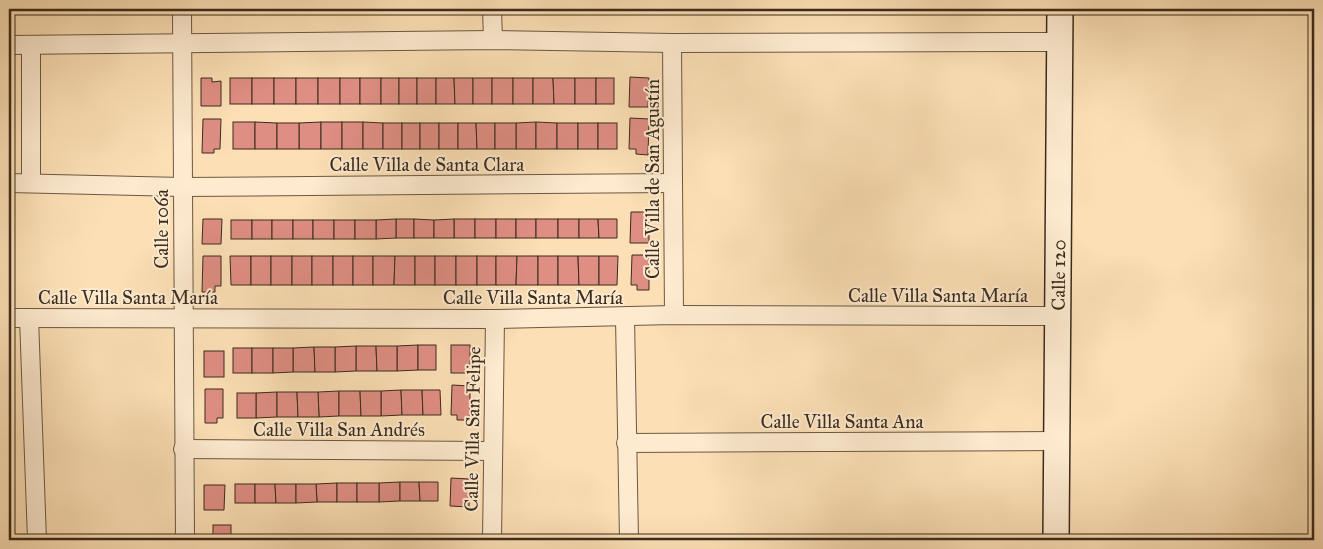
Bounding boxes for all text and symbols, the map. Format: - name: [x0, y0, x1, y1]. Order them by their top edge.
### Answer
- street label: Calle Villa de San Agustín: [641, 79, 665, 279]
- street label: Calle Villa de Santa Clara: [330, 153, 525, 176]
- street label: Calle 106a: [150, 188, 173, 269]
- street label: Calle 120: [1047, 239, 1070, 311]
- street label: Calle Villa Santa María: [848, 284, 1029, 307]
- street label: Calle Villa Santa María: [38, 286, 219, 309]
- street label: Calle Villa Santa María: [443, 286, 624, 309]
- street label: Calle Villa San Felipe: [460, 346, 485, 512]
- street label: Calle Villa Santa Ana: [760, 410, 925, 433]
- street label: Calle Villa San Andrés: [253, 418, 425, 441]

